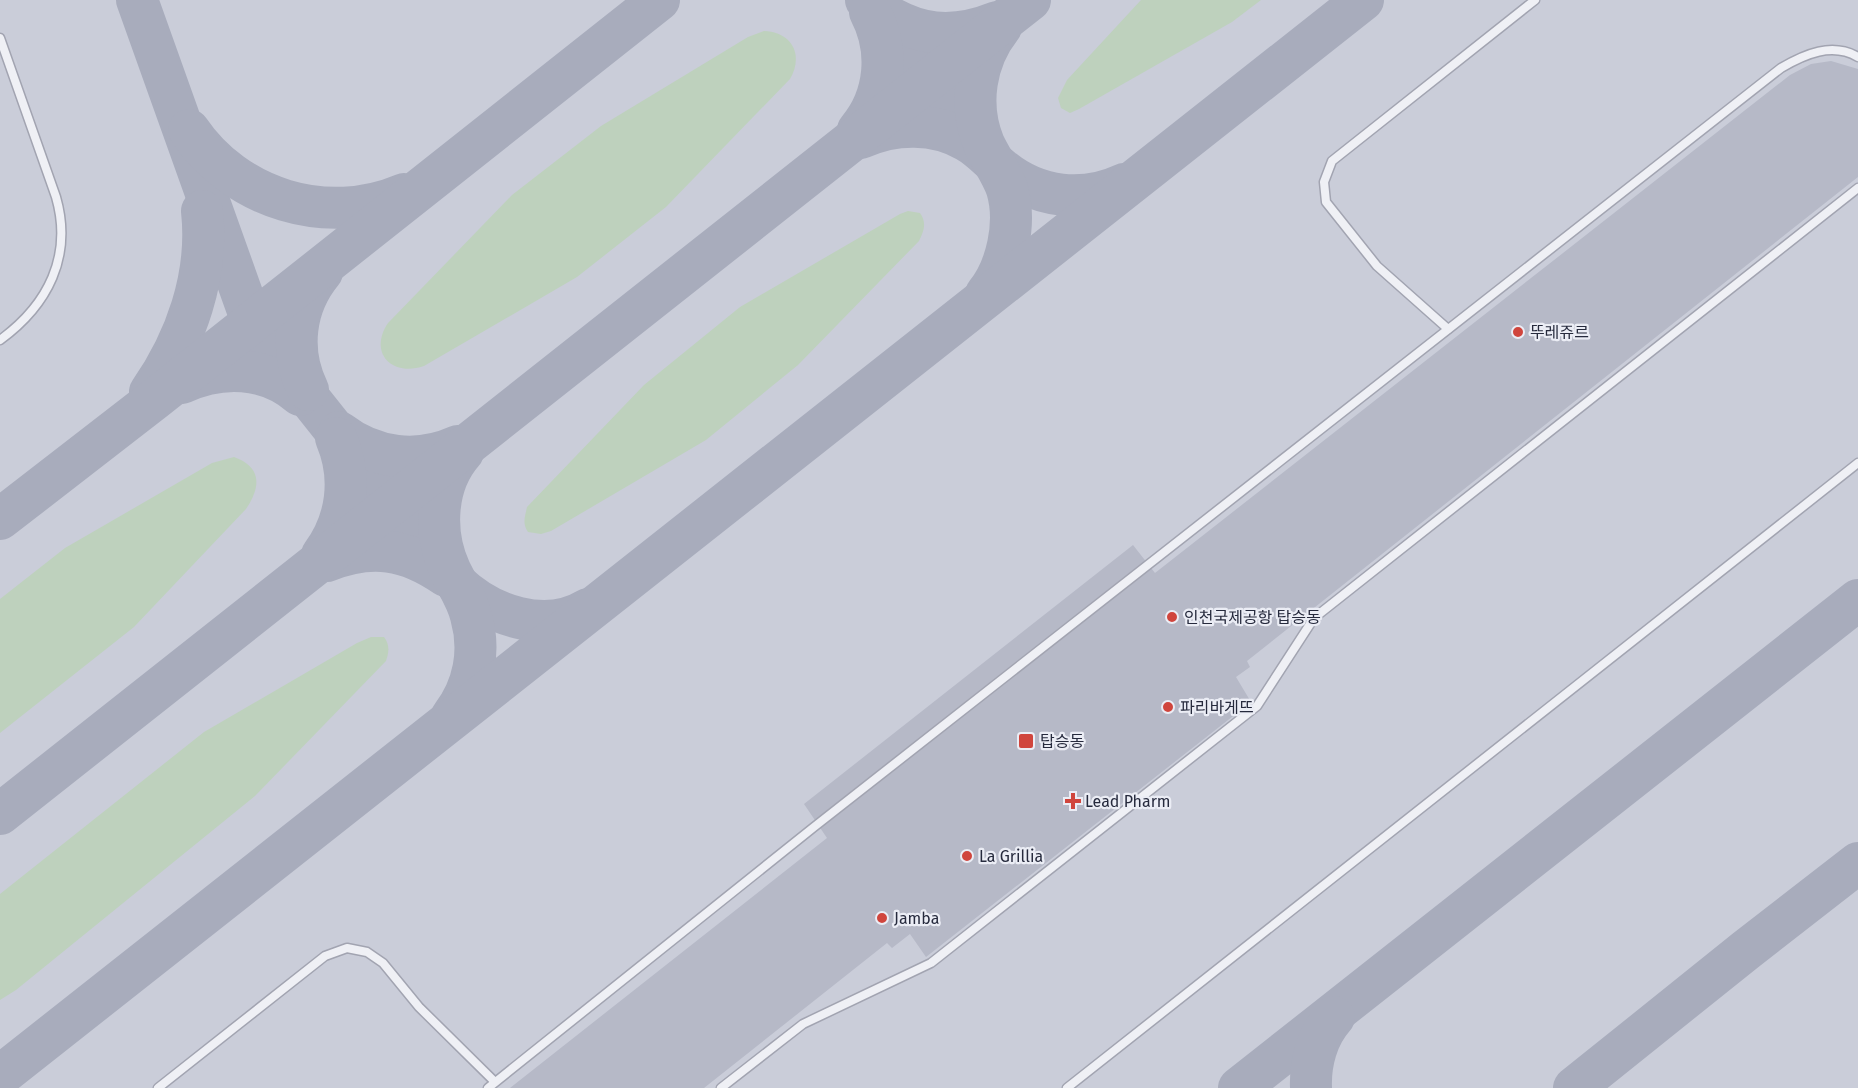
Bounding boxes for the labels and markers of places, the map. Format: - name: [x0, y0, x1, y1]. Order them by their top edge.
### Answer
- place label: 뚜레쥬르: [1530, 323, 1589, 342]
- marker: 뚜레쥬르: [1511, 325, 1525, 339]
- place label: 인천국제공항 탑승동: [1184, 608, 1321, 627]
- marker: 인천국제공항 탑승동: [1165, 610, 1179, 624]
- place label: 파리바게뜨: [1180, 698, 1254, 717]
- marker: 파리바게뜨: [1161, 700, 1175, 714]
- marker: 탑승동: [1017, 732, 1035, 750]
- place label: 탑승동: [1040, 732, 1084, 751]
- place label: Lead Pharm: [1085, 792, 1171, 811]
- marker: Lead Pharm: [1066, 794, 1080, 808]
- place label: La Grillia: [979, 847, 1043, 866]
- marker: La Grillia: [960, 849, 974, 863]
- place label: Jamba: [894, 909, 939, 928]
- marker: Jamba: [875, 911, 889, 925]

